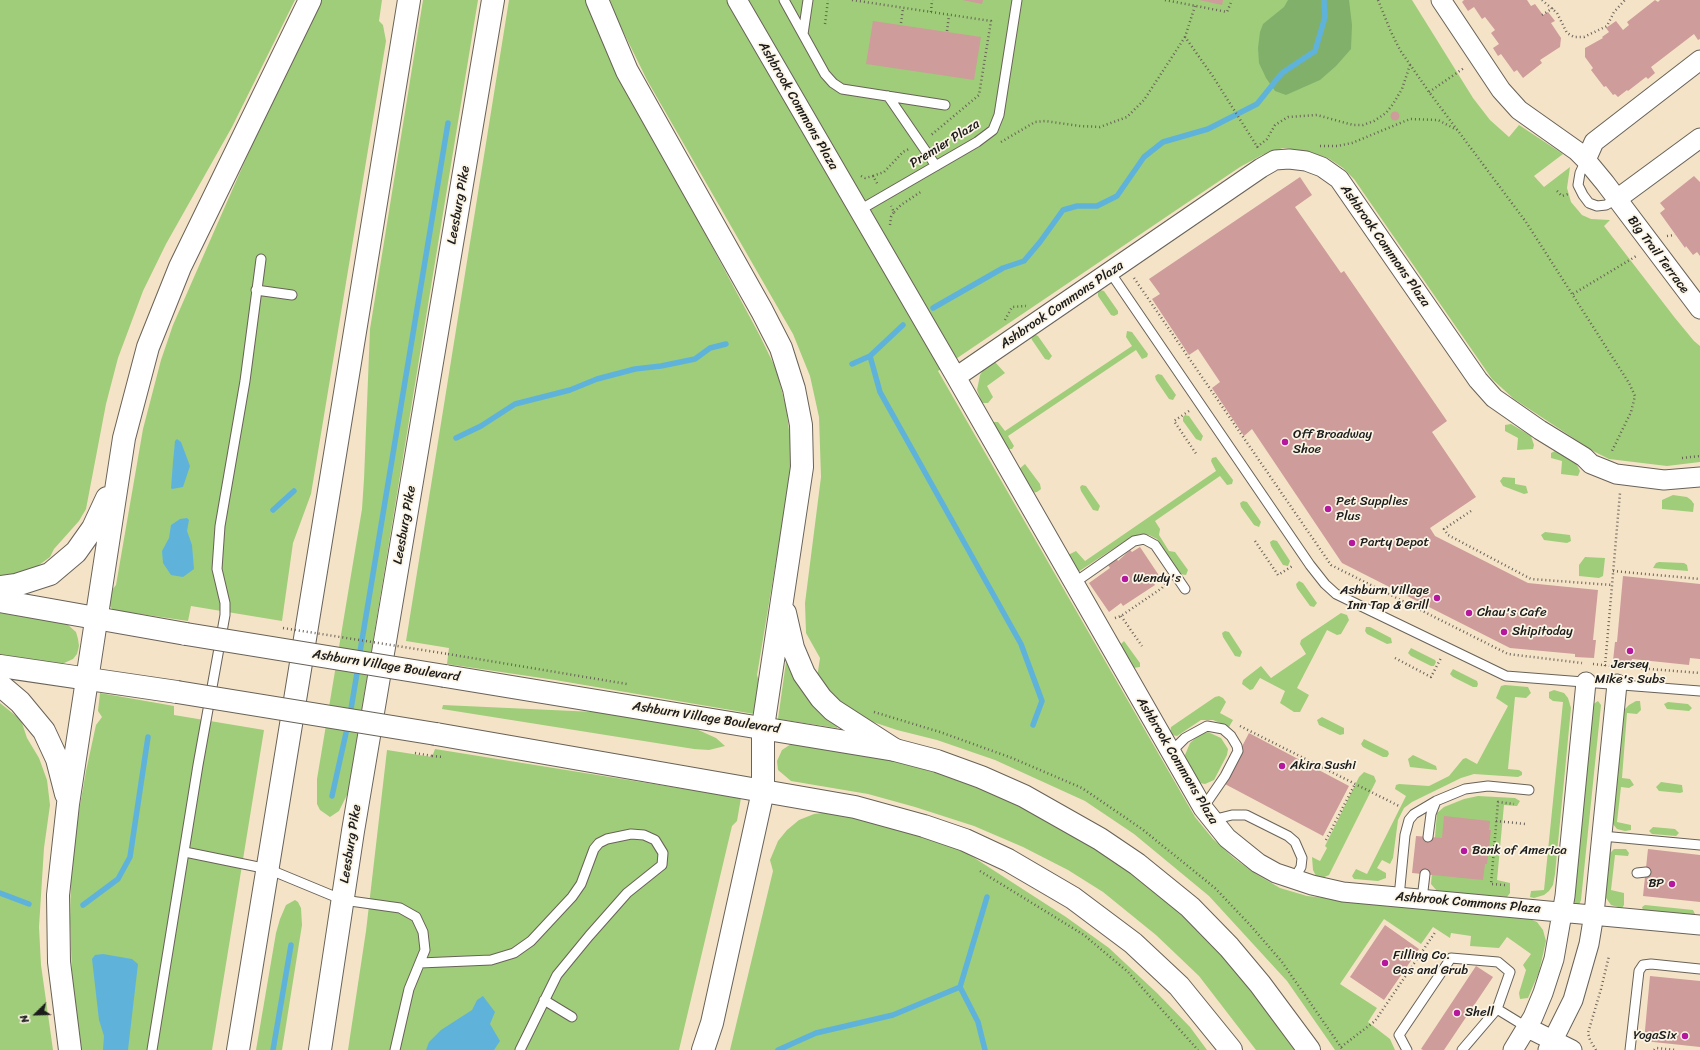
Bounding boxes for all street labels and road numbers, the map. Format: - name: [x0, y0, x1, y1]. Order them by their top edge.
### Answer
- street label: Ashbrook Commons Plaza: [755, 39, 841, 173]
- street label: Premier Plaza: [907, 116, 983, 172]
- street label: Leesburg Pike: [444, 164, 474, 246]
- street label: Ashbrook Commons Plaza: [1337, 182, 1433, 310]
- street label: Big Trail Terrace: [1624, 213, 1692, 297]
- street label: Ashbrook Commons Plaza: [997, 258, 1127, 352]
- street label: Leesburg Pike: [390, 484, 420, 566]
- street label: Ashburn Village Boulevard: [311, 647, 461, 685]
- street label: Ashbrook Commons Plaza: [1133, 695, 1221, 827]
- street label: Ashburn Village Boulevard: [631, 699, 781, 737]
- street label: Leesburg Pike: [337, 803, 365, 885]
- street label: Ashbrook Commons Plaza: [1395, 889, 1541, 917]

